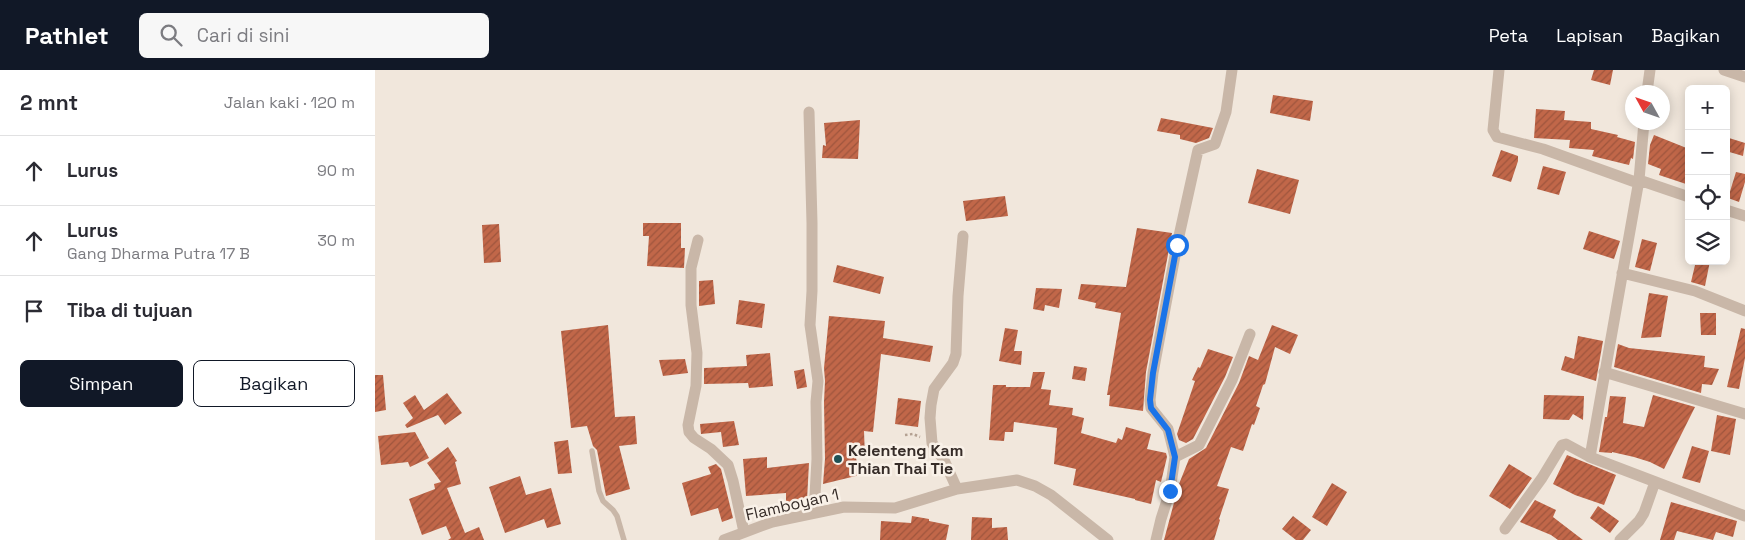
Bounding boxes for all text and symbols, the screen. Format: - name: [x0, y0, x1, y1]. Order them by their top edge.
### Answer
- search box: [139, 13, 489, 58]
- text: Pathlet: [25, 20, 109, 51]
- icon: search: [157, 21, 185, 49]
- text: Cari di sini: [197, 23, 289, 48]
- text: Peta: [1489, 24, 1528, 47]
- text: Lapisan: [1556, 24, 1623, 47]
- text: Bagikan: [1651, 24, 1720, 47]
- north arrow: [1625, 85, 1670, 130]
- map controls: [1685, 85, 1730, 265]
- button: +: [1685, 85, 1730, 130]
- text: 2 mnt: [20, 89, 78, 116]
- text: Jalan kaki · 120 m: [224, 92, 355, 113]
- button: −: [1685, 130, 1730, 175]
- icon: ahead: [20, 157, 48, 185]
- text: Lurus: [67, 158, 118, 183]
- text: 90 m: [317, 160, 355, 181]
- button: locate: [1685, 175, 1730, 220]
- text: Lurus: [67, 218, 118, 243]
- button: layers: [1685, 220, 1730, 265]
- icon: ahead: [20, 227, 48, 255]
- text: 30 m: [317, 230, 355, 251]
- route start: [1166, 234, 1189, 257]
- text: Gang Dharma Putra 17 B: [67, 243, 250, 264]
- icon: arrive: [20, 297, 48, 325]
- text: Tiba di tujuan: [67, 298, 193, 323]
- button: Simpan: [20, 360, 183, 407]
- button: Bagikan: [193, 360, 355, 407]
- place label: Kelenteng Kam Thian Thai Tie: [848, 440, 963, 479]
- marker: Kelenteng Kam Thian Thai Tie: [832, 453, 844, 465]
- route end: [1159, 480, 1182, 503]
- street label: Flamboyan 1: [743, 484, 841, 525]

